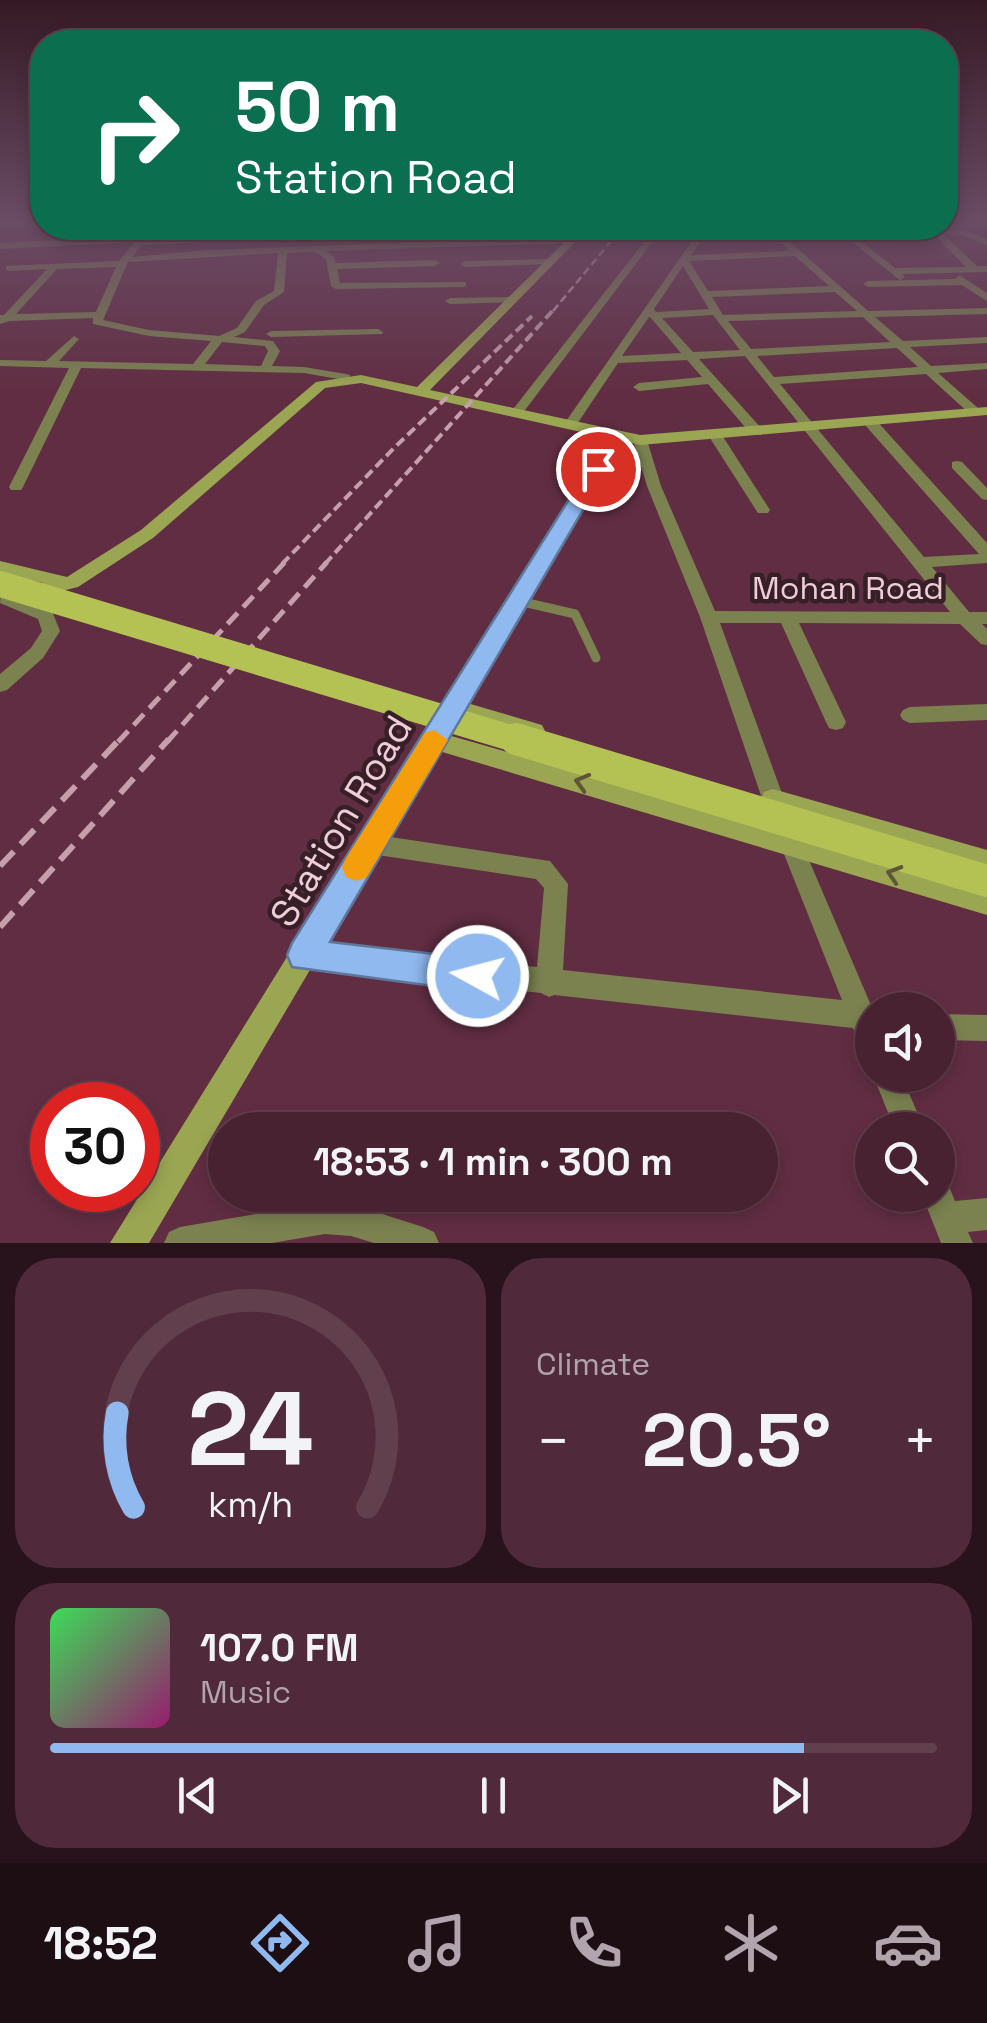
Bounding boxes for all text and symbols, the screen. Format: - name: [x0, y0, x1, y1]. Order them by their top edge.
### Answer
- text: 50 m: [235, 62, 400, 151]
- icon: right: [70, 70, 200, 200]
- text: Station Road: [235, 149, 517, 206]
- pin: [556, 427, 641, 512]
- icon: arrive: [571, 442, 626, 497]
- street label: Mohan Road: [752, 568, 944, 608]
- street label: Station Road: [259, 707, 423, 935]
- one-way arrow: [574, 773, 591, 794]
- one-way arrow: [886, 865, 903, 886]
- position arrow: [426, 924, 530, 1028]
- map controls: [855, 992, 955, 1212]
- button: sound: [855, 992, 955, 1092]
- speed limit sign: 30: [30, 1082, 160, 1212]
- button: search: [855, 1112, 955, 1212]
- text: 18:53 · 1 min · 300 m: [313, 1138, 673, 1186]
- text: Climate: [536, 1344, 650, 1384]
- text: 24: [187, 1363, 314, 1495]
- text: 20.5°: [642, 1392, 831, 1488]
- text: −: [536, 1406, 570, 1476]
- text: +: [903, 1406, 937, 1476]
- text: km/h: [208, 1482, 293, 1527]
- text: 107.0 FM: [200, 1624, 358, 1672]
- text: Music: [200, 1672, 291, 1712]
- icon: previous: [170, 1768, 225, 1823]
- icon: pause: [466, 1768, 521, 1823]
- icon: next: [762, 1768, 817, 1823]
- icon: directions: [245, 1908, 315, 1978]
- icon: music: [402, 1908, 472, 1978]
- icon: phone: [559, 1908, 629, 1978]
- icon: climate: [716, 1908, 786, 1978]
- icon: car: [873, 1908, 943, 1978]
- text: 18:52: [44, 1915, 158, 1972]

